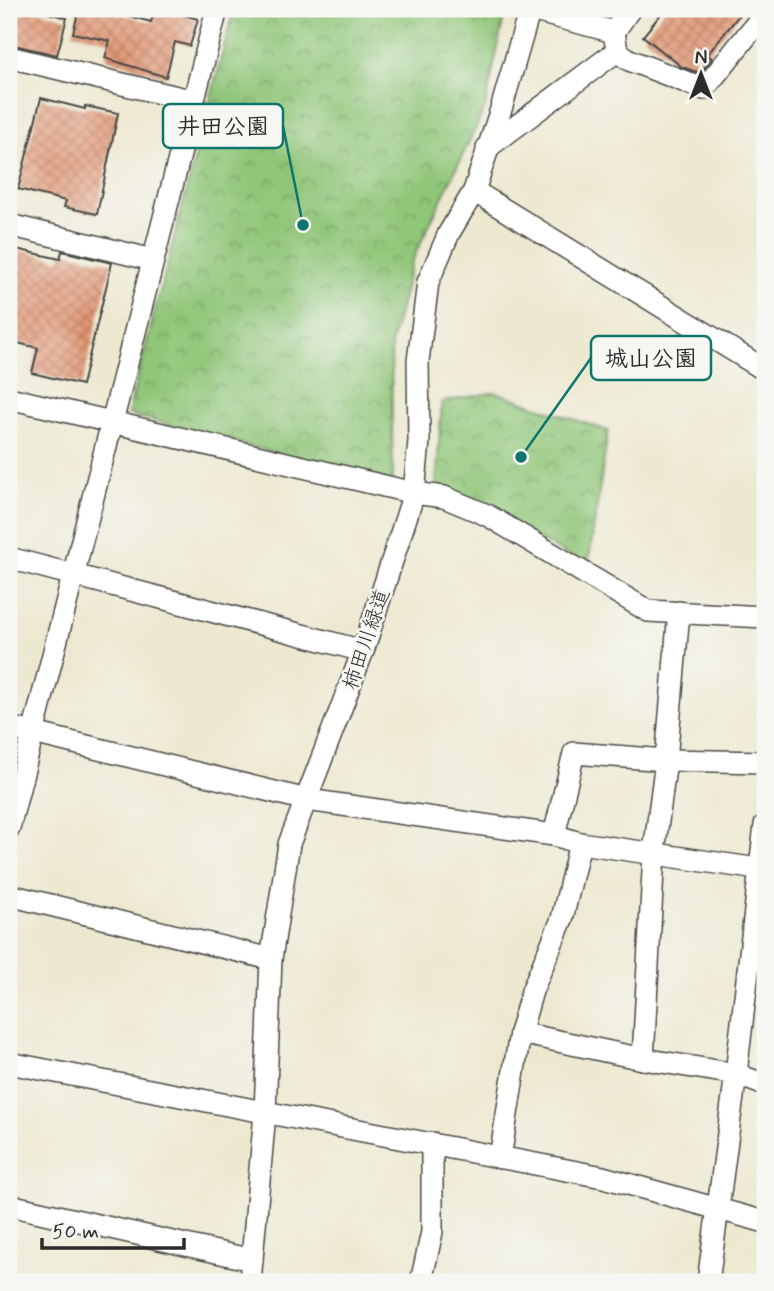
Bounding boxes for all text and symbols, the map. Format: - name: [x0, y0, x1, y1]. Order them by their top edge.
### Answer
- north arrow: [666, 38, 736, 108]
- text: N: [695, 46, 707, 71]
- callout: 井田公園: [163, 104, 283, 148]
- text: 井田公園: [177, 113, 269, 143]
- callout: 城山公園: [591, 336, 711, 380]
- text: 城山公園: [605, 345, 697, 375]
- street label: 柿田川緑道: [337, 585, 397, 694]
- scale bar: [42, 1207, 184, 1251]
- text: 50 m: [52, 1218, 99, 1246]

